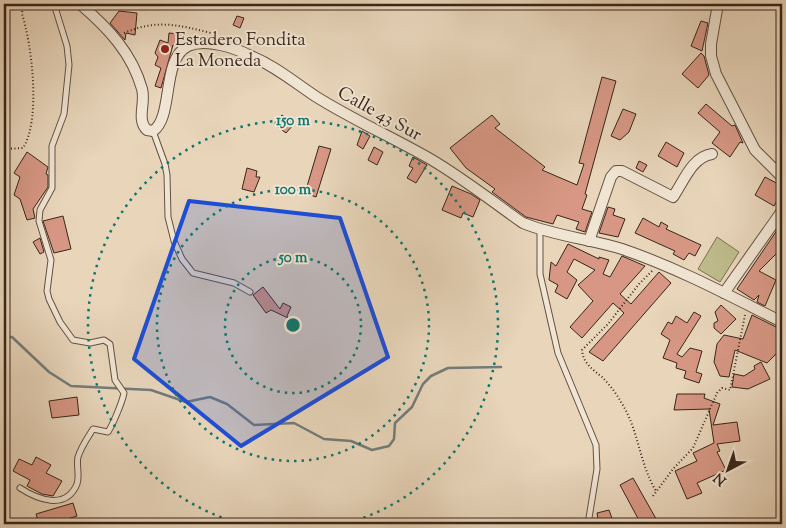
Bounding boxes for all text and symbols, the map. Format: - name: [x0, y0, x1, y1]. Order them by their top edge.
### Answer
- place label: Estadero Fondita La Moneda: [175, 28, 306, 75]
- marker: Estadero Fondita La Moneda: [159, 43, 171, 55]
- street label: Calle 43 Sur: [332, 81, 426, 149]
- text: 150 m: [276, 111, 310, 132]
- text: 100 m: [275, 180, 312, 201]
- text: 50 m: [278, 248, 308, 269]
- centre of rings: [284, 316, 302, 334]
- north arrow: [704, 446, 754, 496]
- text: N: [710, 467, 732, 490]

